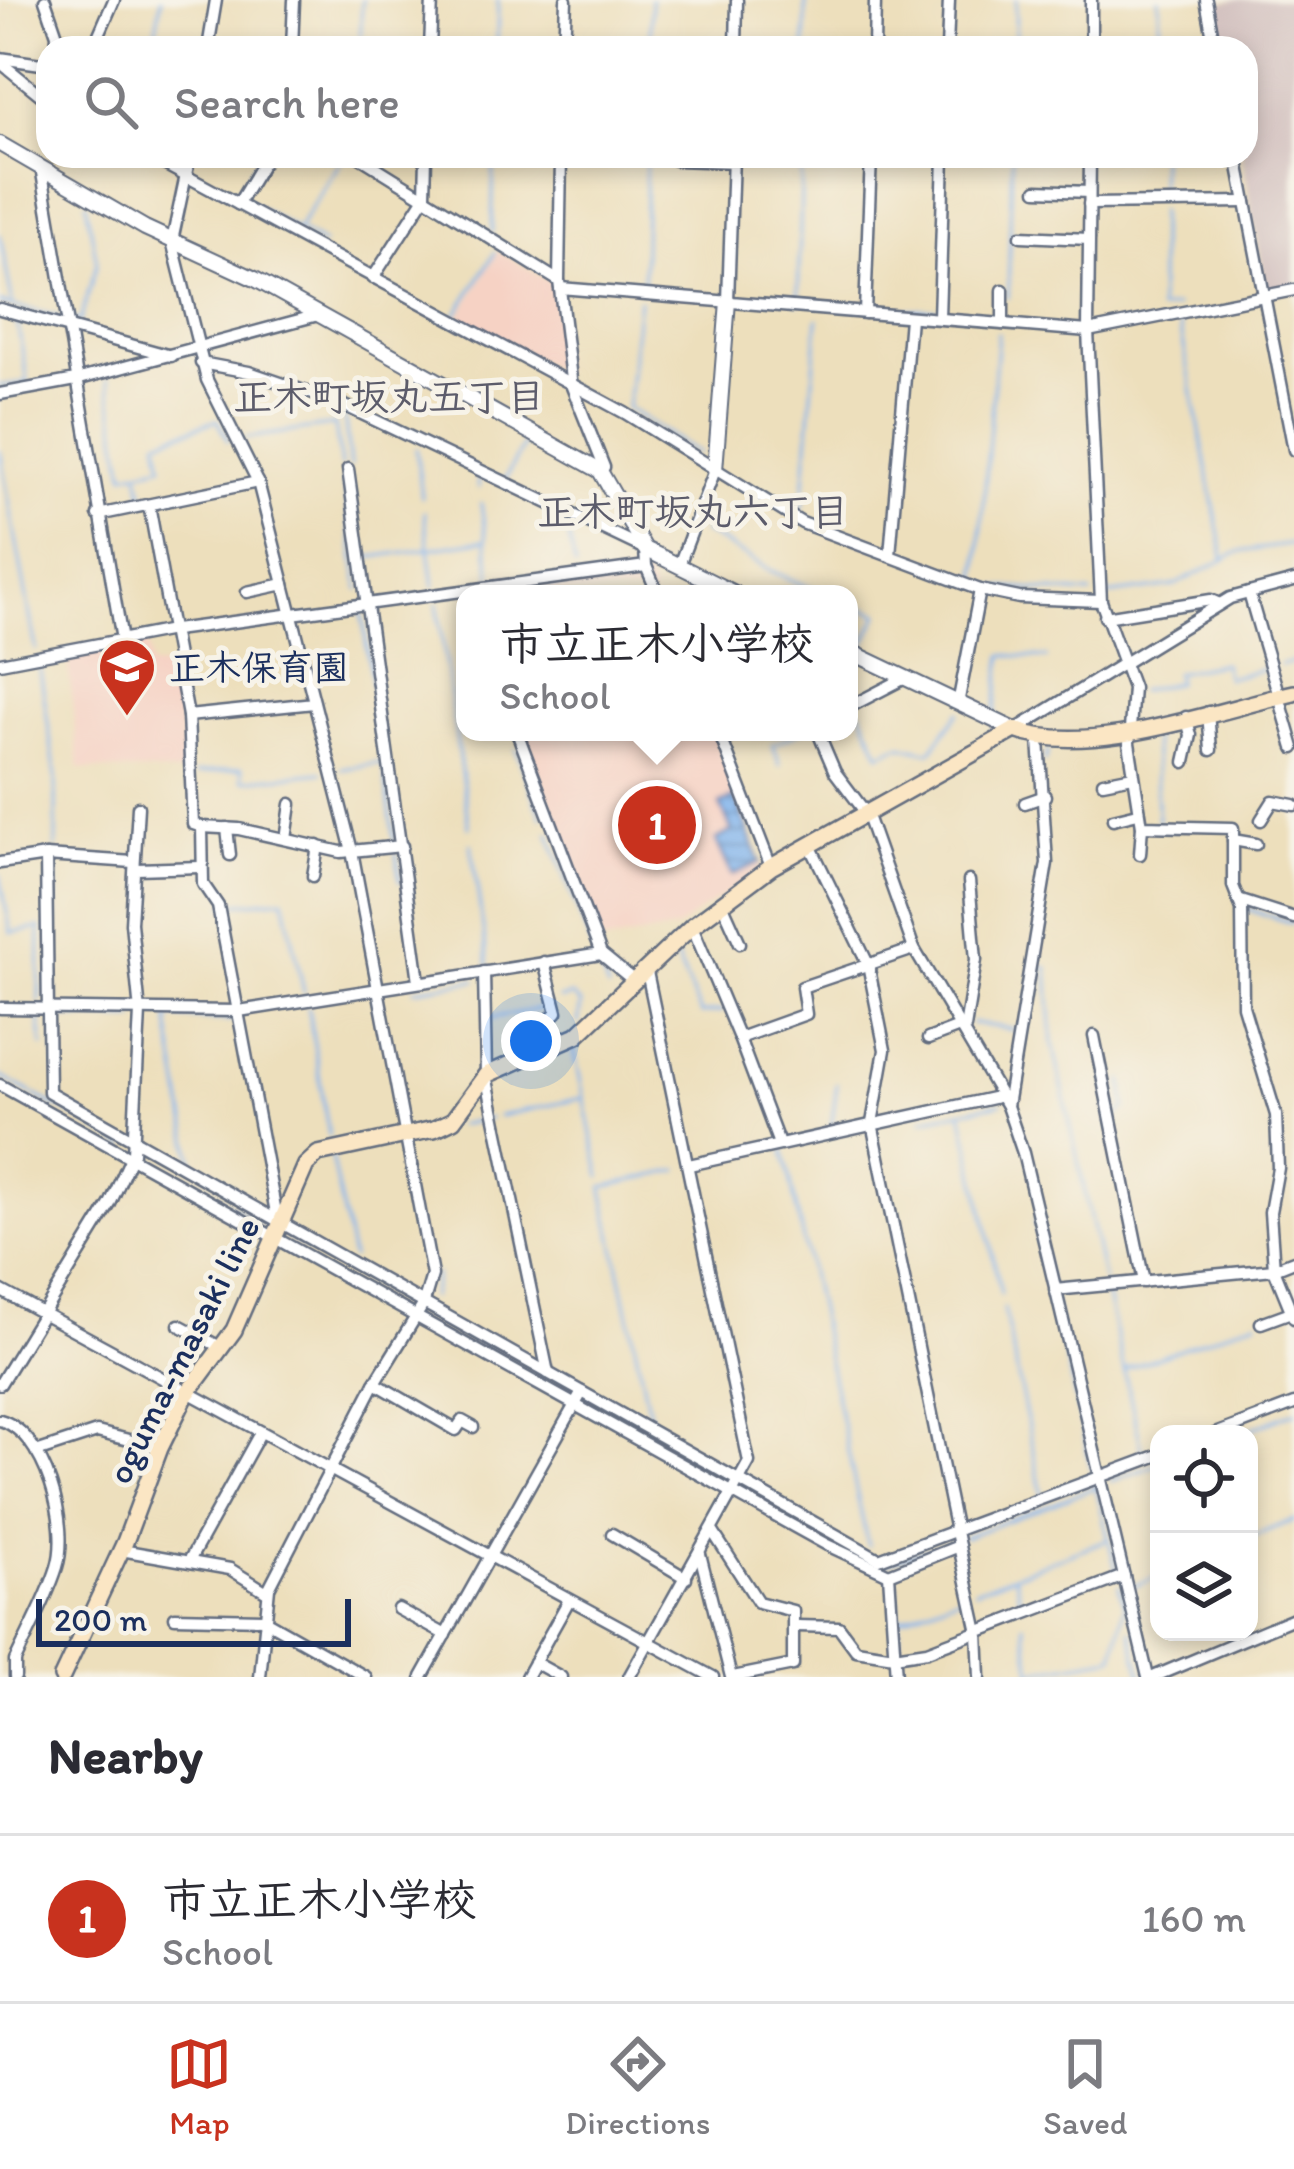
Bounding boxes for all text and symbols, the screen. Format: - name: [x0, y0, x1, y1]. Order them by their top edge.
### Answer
- search box: [36, 36, 1258, 168]
- icon: search: [78, 69, 144, 135]
- text: Search here: [174, 75, 400, 129]
- district label: 正木町坂丸五丁目: [233, 373, 545, 420]
- district label: 正木町坂丸六丁目: [537, 488, 849, 535]
- popup: [456, 585, 858, 741]
- text: 市立正木小学校: [499, 616, 815, 670]
- school or university icon: 正木保育園: [96, 636, 158, 718]
- place label: 正木保育園: [169, 646, 349, 689]
- text: School: [499, 672, 610, 719]
- pin: 1: [618, 780, 696, 870]
- your location: [501, 1011, 561, 1071]
- street label: oguma-masaki line: [97, 1209, 269, 1491]
- map controls: [1150, 1425, 1258, 1641]
- button: locate: [1150, 1425, 1258, 1533]
- button: layers: [1150, 1533, 1258, 1641]
- scale bar: [36, 1593, 351, 1646]
- text: 200 m: [54, 1600, 147, 1639]
- text: Nearby: [48, 1725, 203, 1786]
- text: 市立正木小学校: [162, 1872, 477, 1926]
- text: 1: [78, 1895, 96, 1942]
- text: 160 m: [1142, 1895, 1246, 1942]
- text: School: [162, 1928, 273, 1975]
- tab: Map: [166, 2031, 232, 2142]
- tab: Directions: [565, 2031, 710, 2142]
- tab: Saved: [1043, 2031, 1128, 2142]

